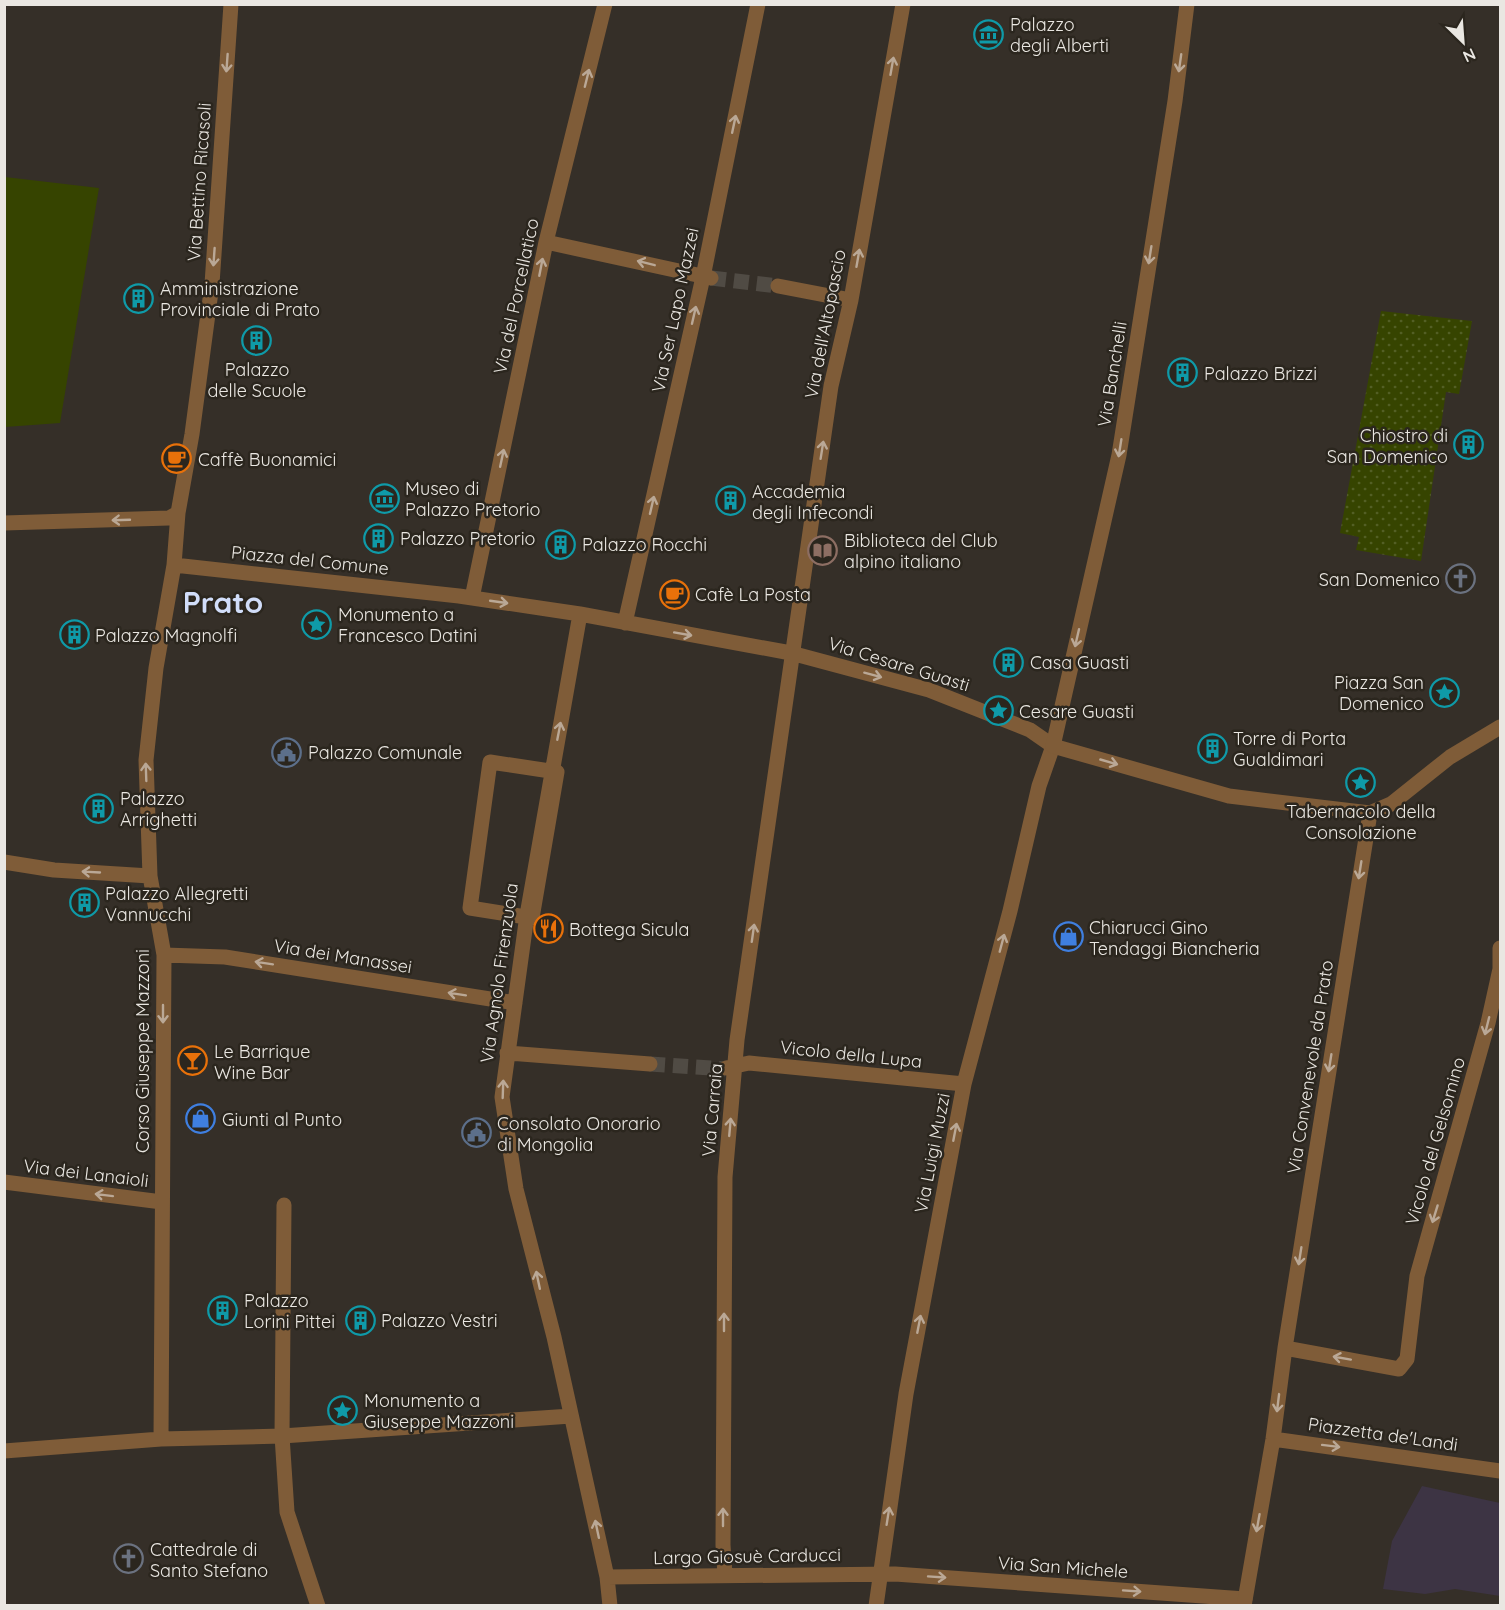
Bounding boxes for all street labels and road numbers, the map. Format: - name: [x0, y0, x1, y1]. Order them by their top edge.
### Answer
- street label: Via Bettino Ricasoli: [182, 102, 216, 262]
- street label: Via del Porcellatico: [488, 216, 544, 376]
- street label: Via Ser Lapo Mazzei: [646, 226, 704, 394]
- street label: Via dell'Altopascio: [799, 247, 851, 401]
- street label: Via Banchelli: [1092, 320, 1132, 428]
- street label: Piazza del Comune: [230, 540, 390, 580]
- street label: Via Cesare Guasti: [825, 632, 973, 696]
- street label: Via Agnolo Firenzuola: [475, 882, 523, 1064]
- street label: Via dei Manassei: [272, 934, 414, 978]
- street label: Corso Giuseppe Mazzoni: [131, 949, 154, 1153]
- street label: Via Convenevole da Prato: [1282, 959, 1338, 1175]
- street label: Vicolo della Lupa: [779, 1035, 923, 1073]
- street label: Vicolo del Gelsomino: [1400, 1054, 1470, 1228]
- street label: Via Carraia: [696, 1062, 728, 1158]
- street label: Via Luigi Muzzi: [909, 1091, 955, 1215]
- street label: Via dei Lanaioli: [22, 1154, 150, 1192]
- street label: Piazzetta de'Landi: [1307, 1412, 1459, 1456]
- street label: Largo Giosuè Carducci: [653, 1543, 841, 1569]
- street label: Via San Michele: [997, 1551, 1129, 1583]

